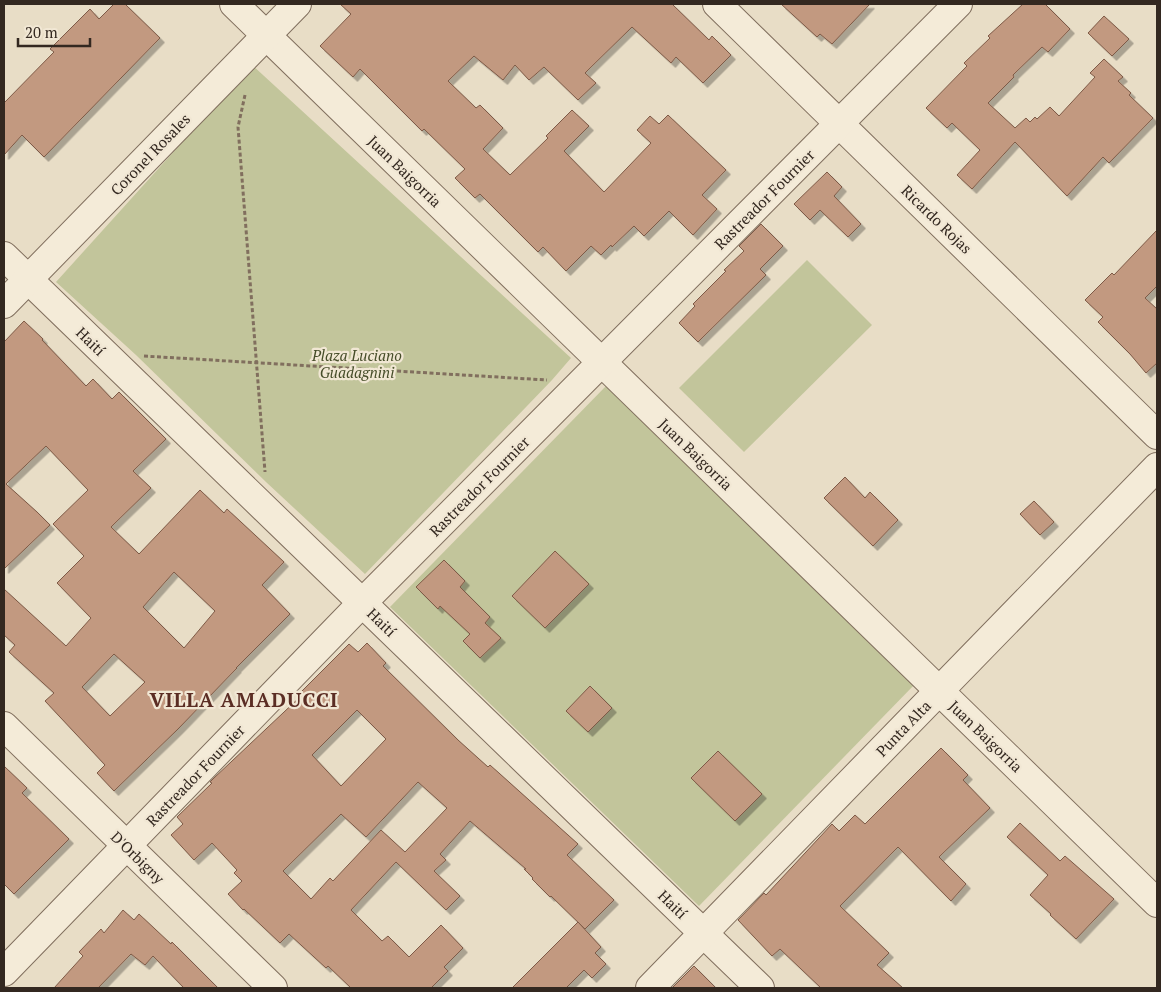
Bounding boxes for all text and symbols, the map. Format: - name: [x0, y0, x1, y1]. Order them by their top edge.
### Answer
- scale bar: [18, 15, 90, 47]
- text: 20 m: [25, 22, 58, 42]
- street label: Coronel Rosales: [106, 109, 194, 199]
- street label: Juan Baigorria: [364, 131, 446, 211]
- street label: Rastreador Fournier: [710, 145, 818, 253]
- street label: Ricardo Rojas: [897, 180, 977, 258]
- street label: Haití: [72, 322, 110, 360]
- park label: Plaza Luciano Guadagnini: [311, 345, 402, 382]
- street label: Juan Baigorria: [655, 414, 737, 494]
- street label: Rastreador Fournier: [425, 432, 533, 540]
- street label: Haití: [363, 603, 401, 641]
- district label: VILLA AMADUCCI: [150, 686, 338, 713]
- street label: Punta Alta: [871, 695, 935, 760]
- street label: Juan Baigorria: [945, 696, 1027, 776]
- street label: Rastreador Fournier: [141, 720, 249, 830]
- street label: D'Orbigny: [107, 826, 169, 888]
- street label: Haití: [654, 885, 692, 923]

